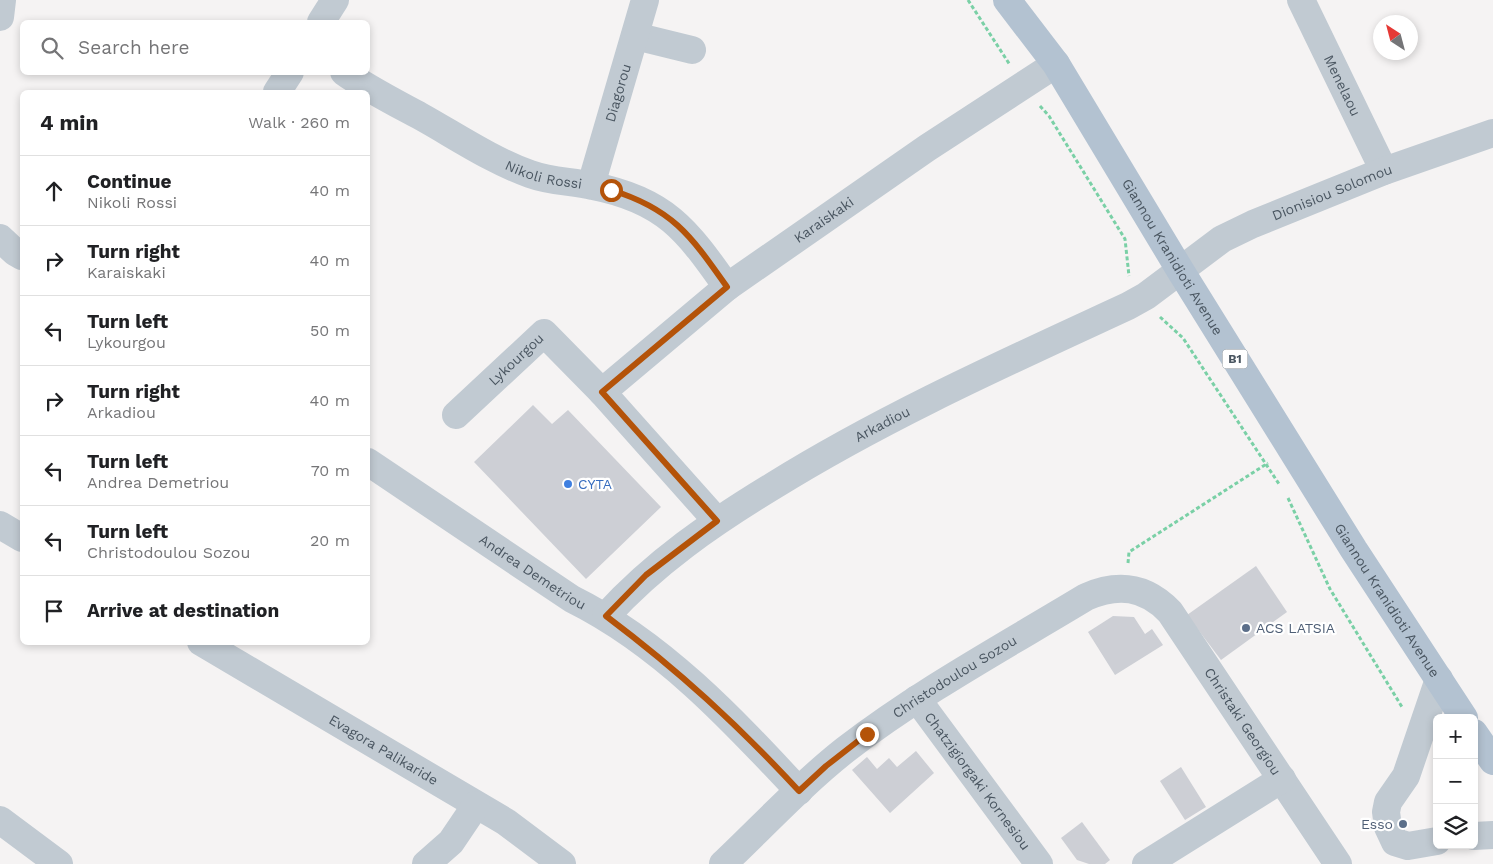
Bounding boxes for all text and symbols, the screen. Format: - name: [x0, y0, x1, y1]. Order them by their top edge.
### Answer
- north arrow: [1373, 15, 1418, 60]
- search box: [20, 20, 370, 75]
- icon: search: [38, 34, 66, 62]
- text: Search here: [78, 36, 189, 59]
- street label: Menelaou: [1321, 52, 1364, 119]
- street label: Diagorou: [602, 62, 634, 124]
- text: 4 min: [40, 110, 98, 135]
- text: Walk · 260 m: [248, 113, 350, 132]
- street label: Nikoli Rossi: [503, 157, 583, 192]
- street label: Dionisiou Solomou: [1270, 161, 1394, 223]
- text: Continue: [87, 170, 171, 193]
- street label: Giannou Kranidioti Avenue: [1119, 176, 1226, 338]
- icon: ahead: [40, 177, 68, 205]
- route start: [600, 179, 623, 202]
- text: 40 m: [310, 181, 350, 200]
- text: Nikoli Rossi: [87, 193, 177, 212]
- street label: Karaiskaki: [791, 194, 857, 246]
- text: Turn right: [87, 240, 180, 263]
- icon: right: [40, 247, 68, 275]
- text: 40 m: [310, 251, 350, 270]
- text: Karaiskaki: [87, 263, 166, 282]
- text: Turn left: [87, 310, 168, 333]
- icon: left: [40, 317, 68, 345]
- text: 50 m: [310, 321, 350, 340]
- street label: Lykourgou: [485, 330, 547, 388]
- text: Lykourgou: [87, 333, 166, 352]
- road number: B1: [1222, 349, 1248, 368]
- text: Turn right: [87, 380, 180, 403]
- icon: right: [40, 387, 68, 415]
- text: 40 m: [310, 391, 350, 410]
- text: Arkadiou: [87, 403, 156, 422]
- street label: Arkadiou: [852, 403, 913, 445]
- text: Turn left: [87, 450, 168, 473]
- icon: left: [40, 457, 68, 485]
- text: 70 m: [311, 461, 350, 480]
- text: Andrea Demetriou: [87, 473, 229, 492]
- place label: CYTA: [578, 476, 612, 492]
- marker: CYTA: [562, 478, 574, 490]
- text: Turn left: [87, 520, 168, 543]
- street label: Giannou Kranidioti Avenue: [1331, 520, 1443, 680]
- icon: left: [40, 527, 68, 555]
- text: 20 m: [310, 531, 350, 550]
- street label: Andrea Demetriou: [476, 531, 589, 613]
- text: Christodoulou Sozou: [87, 543, 250, 562]
- icon: arrive: [40, 597, 68, 625]
- text: Arrive at destination: [87, 599, 279, 622]
- place label: ACS LATSIA: [1256, 620, 1335, 636]
- marker: ACS LATSIA: [1240, 622, 1252, 634]
- street label: Christodoulou Sozou: [889, 632, 1020, 721]
- street label: Christaki Georgiou: [1201, 665, 1284, 778]
- street label: Chatzigiorgaki Kornesiou: [921, 709, 1034, 853]
- street label: Evagora Palikaride: [326, 711, 441, 788]
- map controls: [1433, 714, 1478, 849]
- button: +: [1433, 714, 1478, 759]
- route end: [856, 723, 879, 746]
- button: −: [1433, 759, 1478, 804]
- button: layers: [1433, 804, 1478, 849]
- place label: Esso: [1361, 816, 1393, 832]
- marker: Esso: [1397, 818, 1409, 830]

